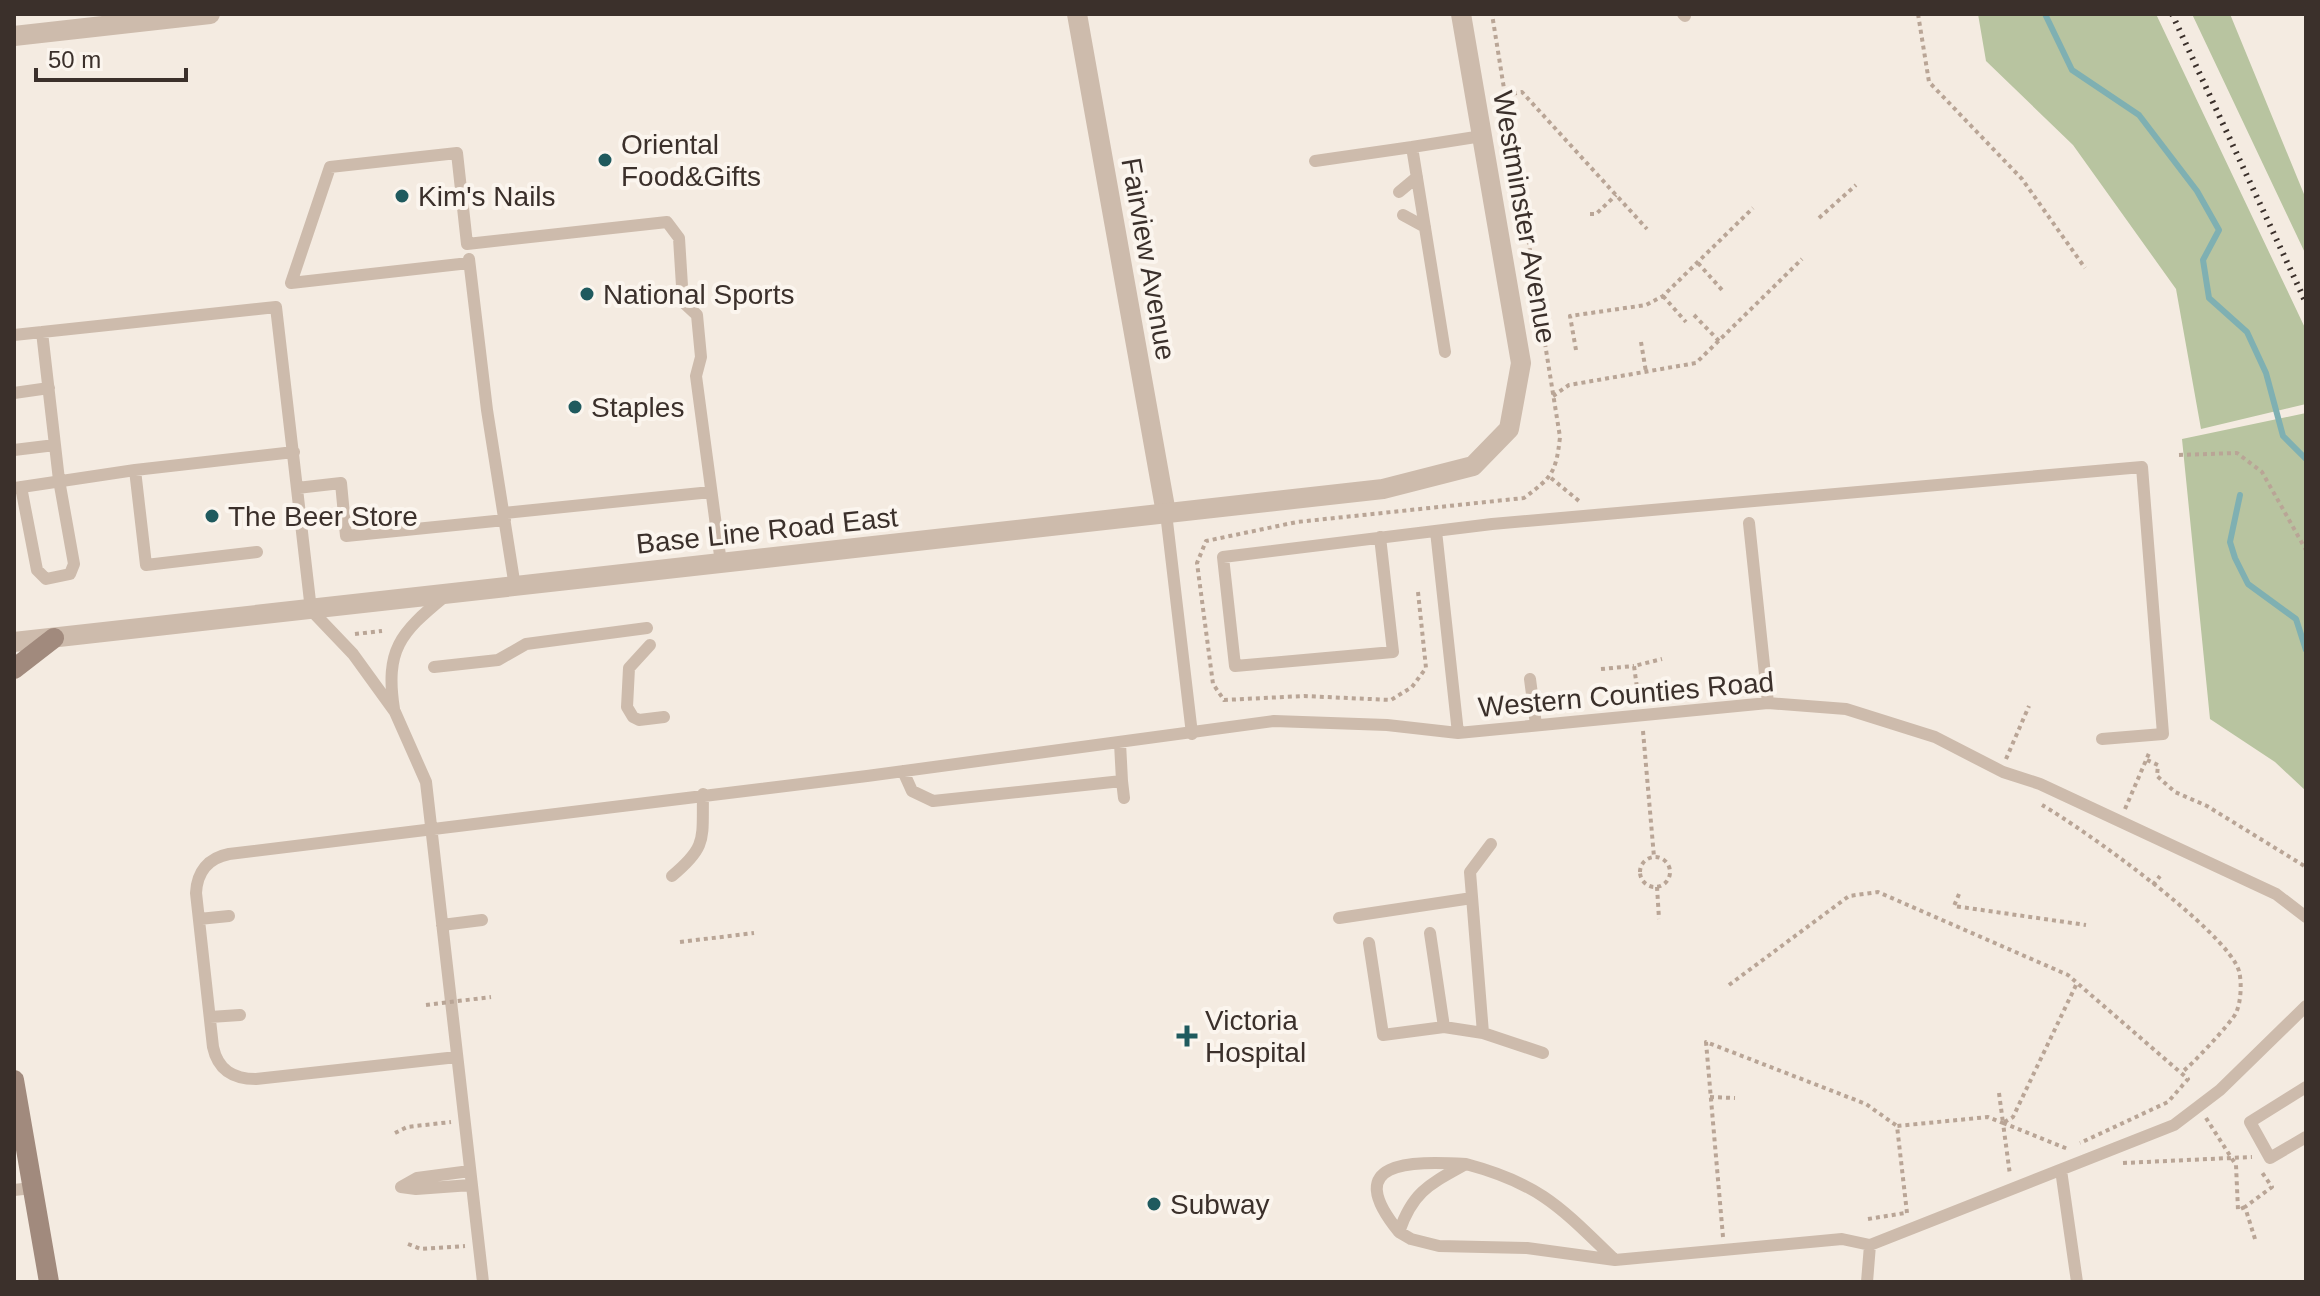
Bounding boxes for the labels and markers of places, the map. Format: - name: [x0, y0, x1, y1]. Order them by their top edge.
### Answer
- place label: Oriental Food&Gifts: [621, 129, 761, 192]
- marker: Oriental Food&Gifts: [596, 151, 614, 169]
- place label: Kim's Nails: [418, 181, 556, 212]
- marker: Kim's Nails: [393, 187, 411, 205]
- place label: National Sports: [603, 279, 794, 310]
- marker: National Sports: [578, 285, 596, 303]
- place label: Staples: [591, 392, 684, 423]
- marker: Staples: [566, 398, 584, 416]
- place label: The Beer Store: [228, 501, 418, 532]
- marker: The Beer Store: [203, 507, 221, 525]
- place label: Victoria Hospital: [1205, 1005, 1306, 1068]
- marker: Victoria Hospital: [1176, 1025, 1198, 1047]
- place label: Subway: [1170, 1189, 1270, 1220]
- marker: Subway: [1145, 1195, 1163, 1213]

